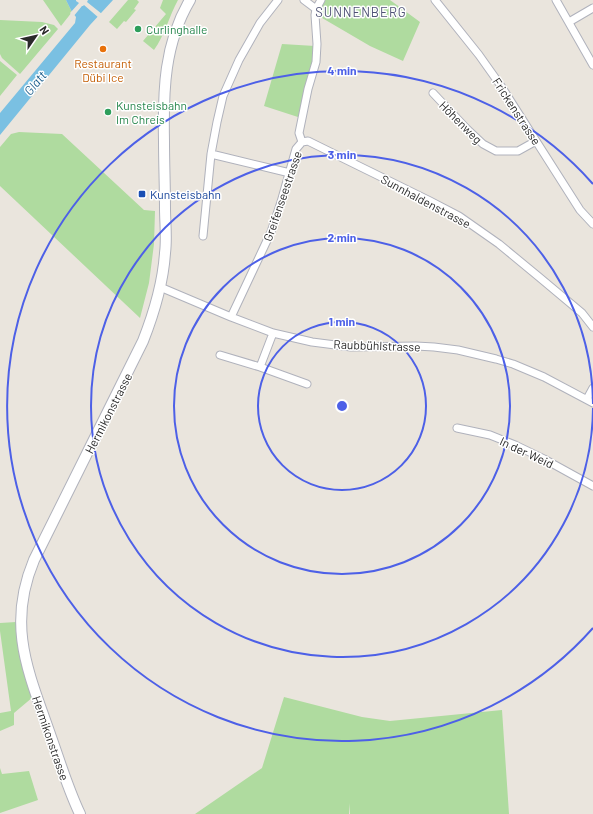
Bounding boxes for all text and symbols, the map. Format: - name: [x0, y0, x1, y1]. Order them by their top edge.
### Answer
- district label: SUNNENBERG: [315, 4, 407, 20]
- north arrow: [16, 16, 56, 56]
- place label: Curlinghalle: [146, 22, 207, 36]
- text: N: [37, 23, 52, 37]
- marker: Curlinghalle: [133, 24, 143, 34]
- marker: Restaurant Dübi Ice: [98, 44, 108, 54]
- place label: Restaurant Dübi Ice: [74, 56, 132, 84]
- text: 4 min: [327, 63, 357, 77]
- water label: Glatt: [20, 67, 50, 98]
- street label: Frickenstrasse: [490, 75, 544, 147]
- place label: Kunsteisbahn Im Chreis: [116, 98, 187, 126]
- street label: Höhenweg: [437, 98, 485, 146]
- marker: Kunsteisbahn Im Chreis: [103, 107, 113, 117]
- text: 3 min: [328, 147, 356, 161]
- street label: Greifenseestrasse: [260, 149, 304, 243]
- street label: Sunnhaldenstrasse: [379, 171, 473, 231]
- place label: Kunsteisbahn: [150, 187, 221, 201]
- marker: Kunsteisbahn: [137, 189, 147, 199]
- text: 2 min: [328, 230, 356, 244]
- text: 1 min: [329, 314, 355, 328]
- street label: Raubbühlstrasse: [333, 336, 421, 354]
- street label: Hermikonstrasse: [82, 370, 134, 456]
- centre of rings: [335, 399, 349, 413]
- street label: In der Weid: [498, 433, 556, 471]
- street label: Hermikonstrasse: [30, 694, 72, 782]

